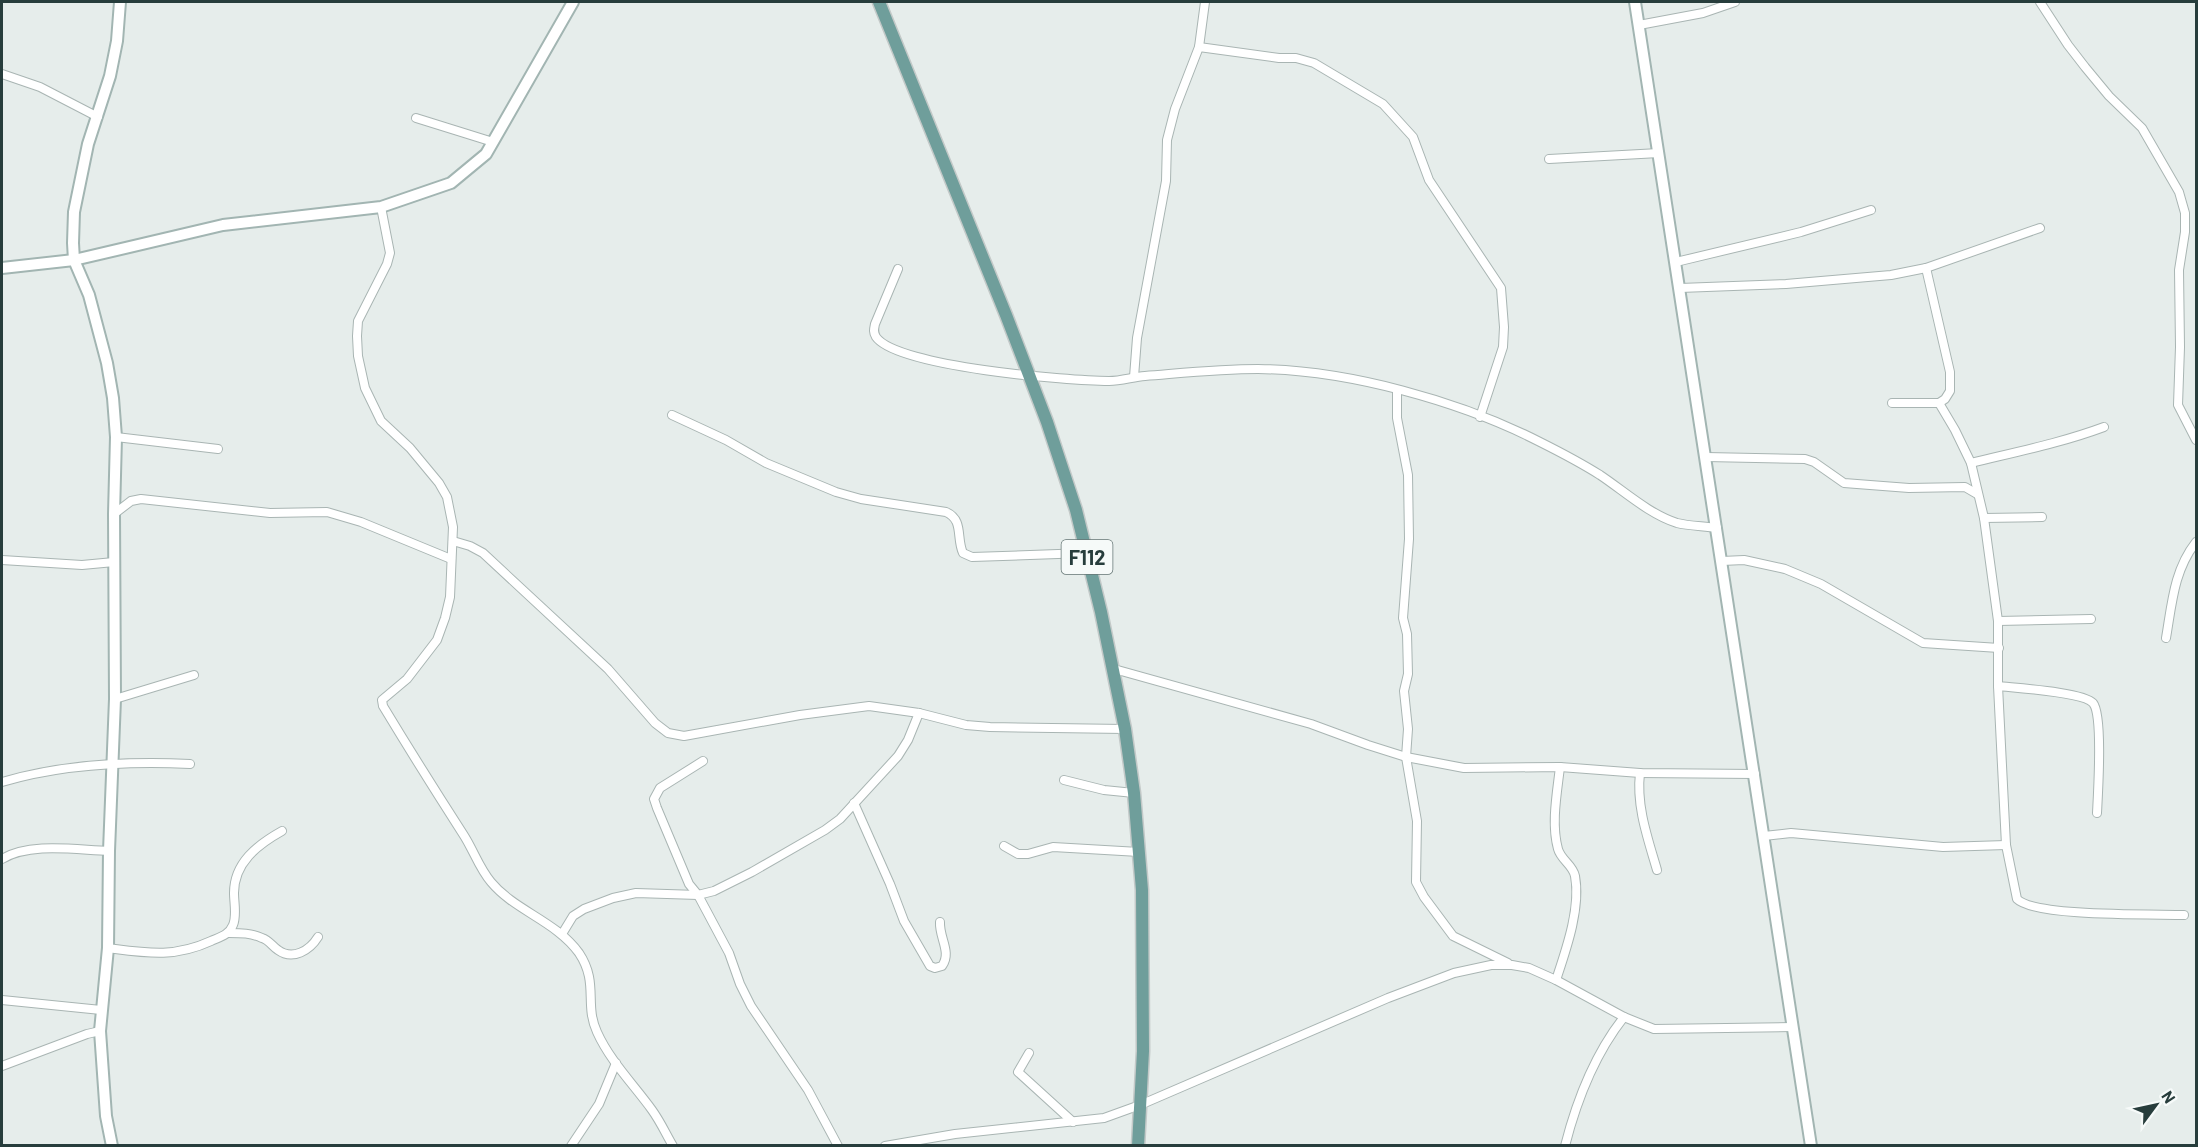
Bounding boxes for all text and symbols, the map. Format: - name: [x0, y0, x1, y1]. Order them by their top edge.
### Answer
- road number: F112: [1062, 540, 1112, 574]
- north arrow: [2126, 1075, 2186, 1135]
- text: N: [2158, 1087, 2180, 1106]

